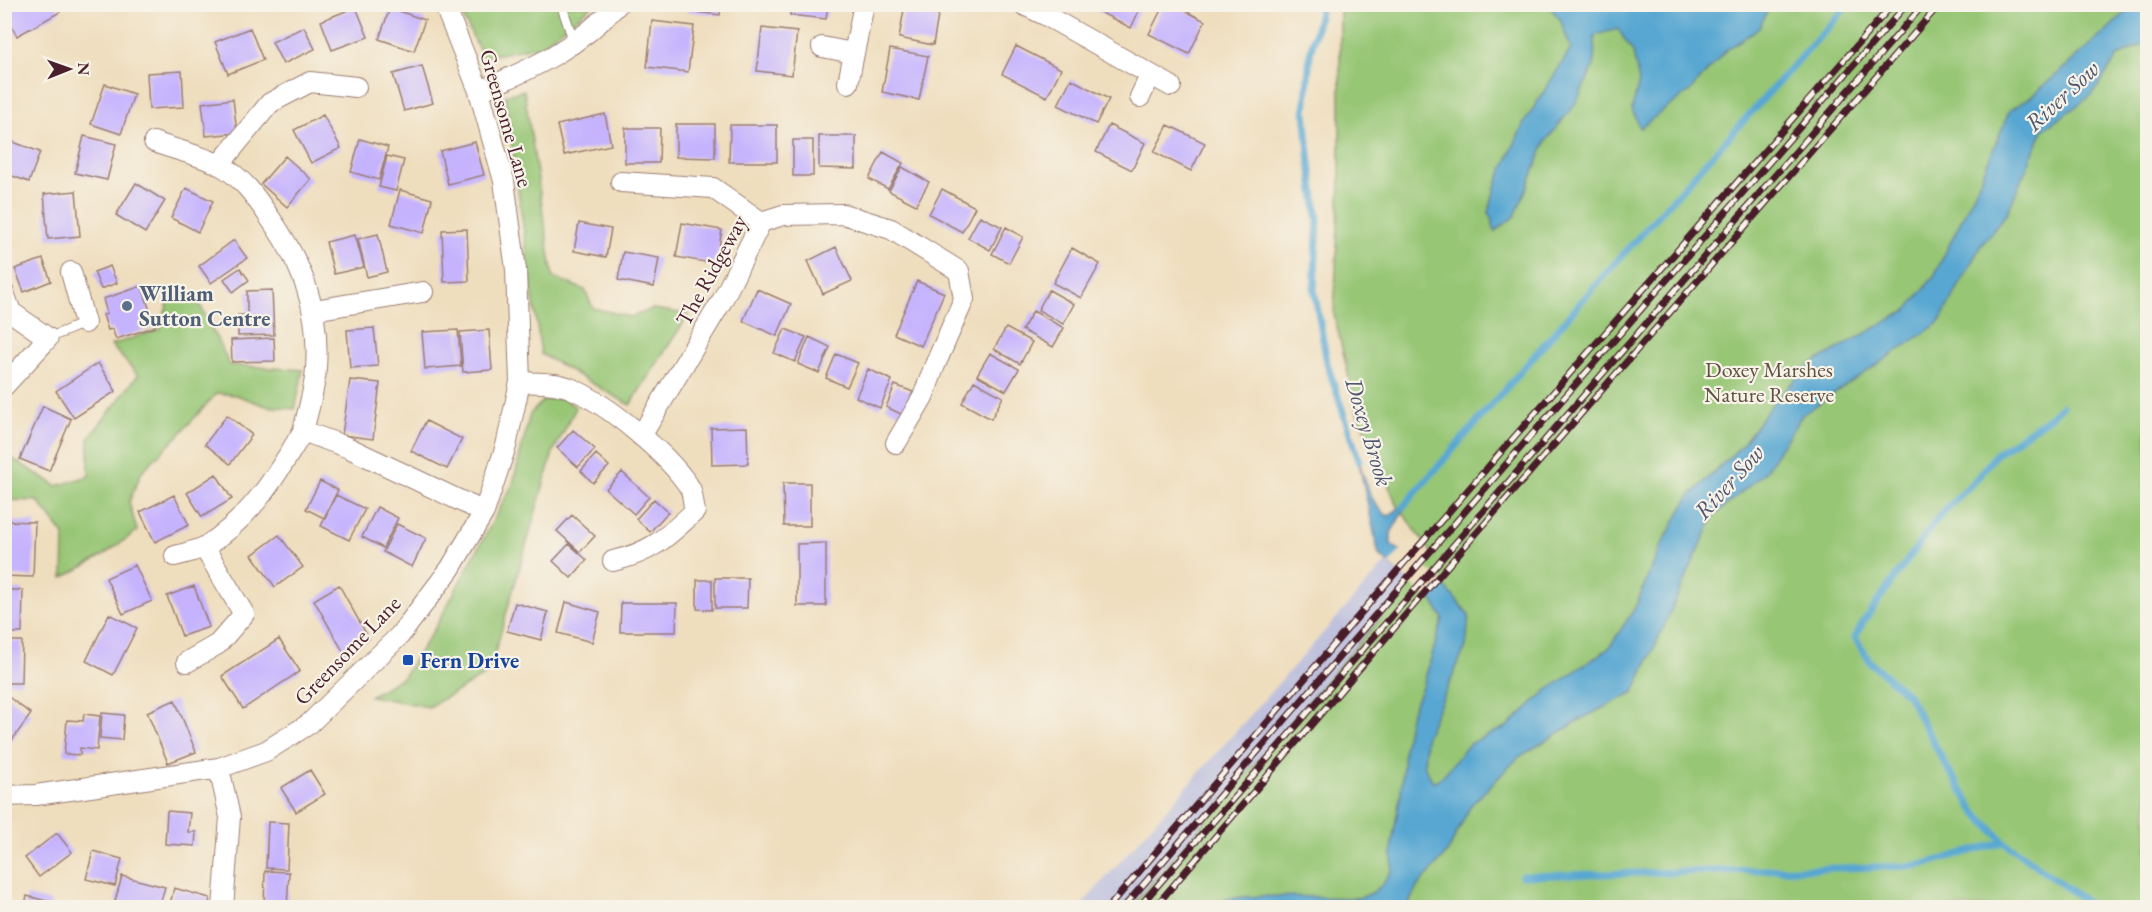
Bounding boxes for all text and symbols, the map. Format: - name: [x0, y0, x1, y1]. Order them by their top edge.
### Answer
- north arrow: [39, 39, 99, 99]
- street label: Greensome Lane: [473, 46, 540, 191]
- water label: River Sow: [2018, 53, 2105, 138]
- text: N: [73, 62, 94, 75]
- street label: The Ridgeway: [669, 209, 754, 331]
- place label: William Sutton Centre: [139, 279, 270, 333]
- marker: William Sutton Centre: [120, 299, 134, 313]
- park label: Doxey Marshes Nature Reserve: [1704, 355, 1834, 409]
- water label: Doxey Brook: [1338, 373, 1401, 490]
- water label: River Sow: [1687, 438, 1771, 526]
- street label: Greensome Lane: [288, 589, 407, 711]
- place label: Fern Drive: [420, 646, 519, 675]
- marker: Fern Drive: [401, 653, 415, 667]

